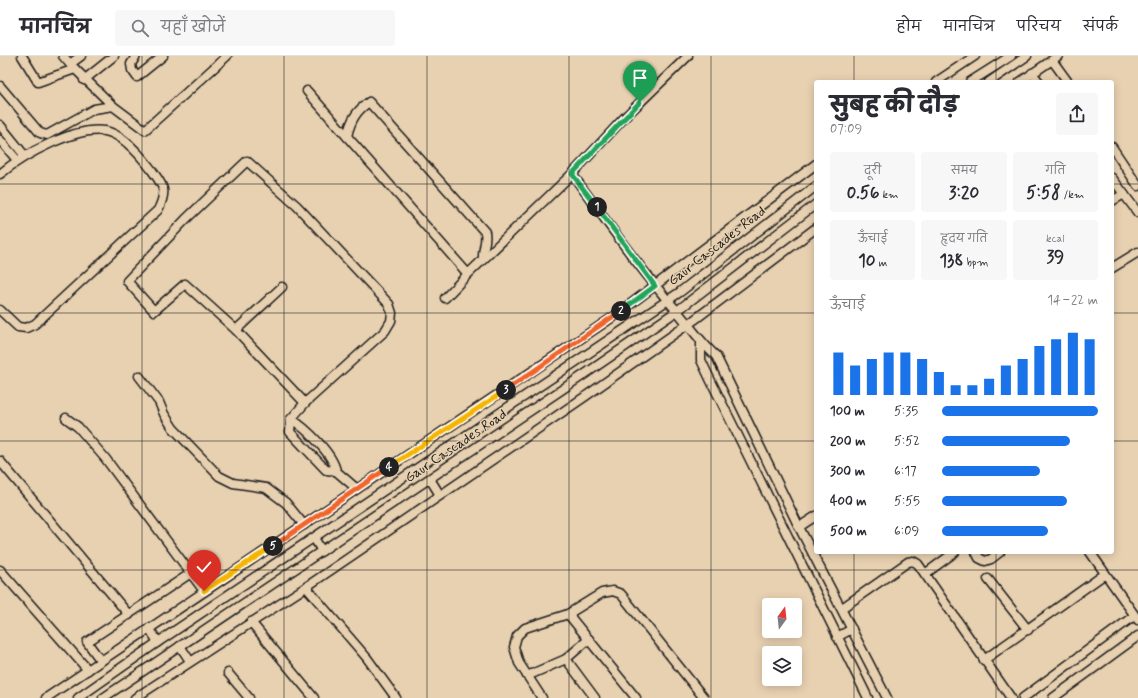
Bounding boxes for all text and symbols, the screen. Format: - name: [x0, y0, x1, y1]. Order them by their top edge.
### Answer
- search box: [115, 10, 395, 46]
- text: मानचित्र: [20, 15, 91, 40]
- icon: search: [129, 17, 151, 39]
- text: यहाँ खोजें: [161, 18, 225, 38]
- text: होम: [897, 18, 921, 36]
- text: मानचित्र: [943, 18, 995, 36]
- text: परिचय: [1017, 18, 1061, 36]
- text: संपर्क: [1083, 18, 1118, 36]
- pin: [623, 61, 657, 102]
- icon: arrive: [629, 67, 651, 89]
- text: सुबह की दौड़: [830, 92, 958, 120]
- button: share: [1056, 93, 1098, 135]
- text: 07:09: [830, 121, 862, 138]
- text: दूरी: [864, 164, 881, 178]
- text: समय: [951, 164, 977, 178]
- text: गति: [1045, 164, 1065, 178]
- text: 0.56: [847, 182, 879, 204]
- text: 3:20: [949, 182, 979, 204]
- text: 5:58: [1026, 182, 1061, 204]
- text: km: [879, 188, 899, 202]
- text: /km: [1061, 188, 1084, 202]
- pin: 1: [587, 197, 607, 217]
- text: 1: [595, 200, 599, 214]
- street label: Gaur Cascades Road: [664, 202, 770, 290]
- text: ऊँचाई: [858, 232, 887, 246]
- text: हृदय गति: [941, 232, 987, 246]
- text: kcal: [1046, 232, 1065, 246]
- text: 39: [1046, 246, 1064, 268]
- text: 10: [858, 250, 875, 272]
- text: 138: [939, 250, 963, 272]
- text: m: [875, 256, 887, 270]
- text: bpm: [963, 256, 989, 270]
- text: 14–22 m: [1047, 292, 1098, 309]
- text: ऊँचाई: [830, 297, 865, 314]
- pin: 2: [611, 301, 631, 321]
- text: 2: [618, 304, 624, 318]
- pin: 3: [496, 380, 516, 400]
- text: 3: [504, 383, 508, 397]
- text: 100 m: [830, 403, 865, 420]
- text: 5:35: [894, 403, 918, 420]
- street label: Gaur Cascades Road: [402, 405, 510, 487]
- text: 200 m: [830, 433, 865, 450]
- text: 5:52: [894, 433, 920, 450]
- pin: 4: [379, 457, 399, 477]
- text: 4: [386, 460, 392, 474]
- text: 300 m: [830, 463, 865, 480]
- text: 6:17: [894, 463, 916, 480]
- text: 400 m: [830, 493, 867, 510]
- text: 5:55: [894, 493, 920, 510]
- text: 500 m: [830, 523, 867, 540]
- text: 6:09: [894, 523, 919, 540]
- pin: 5: [263, 536, 283, 556]
- text: 5: [270, 539, 276, 553]
- pin: [187, 550, 221, 591]
- icon: check: [193, 556, 215, 578]
- north arrow: [762, 598, 802, 638]
- map controls: [762, 598, 802, 686]
- button: layers: [762, 646, 802, 686]

